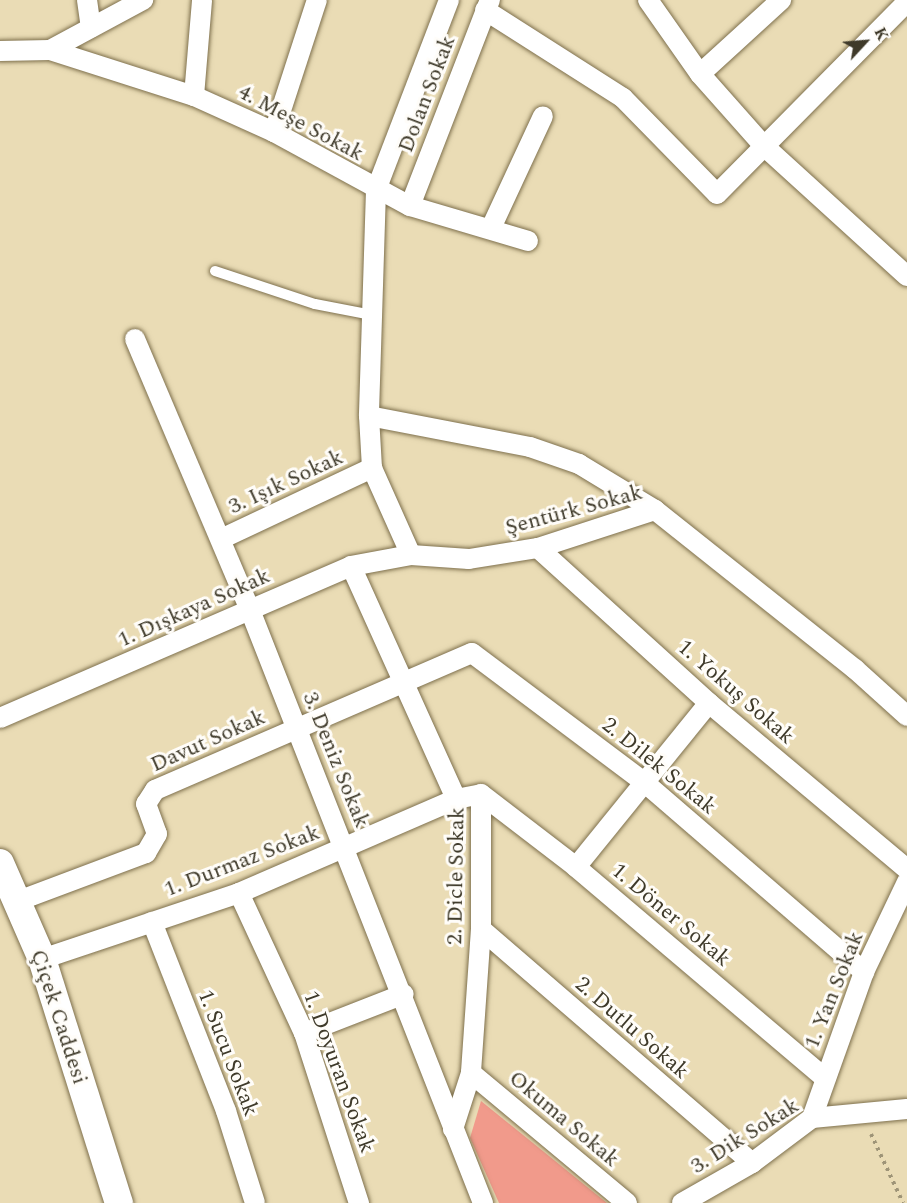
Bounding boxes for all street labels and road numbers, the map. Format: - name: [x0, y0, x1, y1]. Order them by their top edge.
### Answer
- street label: Dolan Sokak: [393, 32, 461, 156]
- street label: 4. Meşe Sokak: [234, 79, 368, 167]
- street label: 3. Işık Sokak: [224, 444, 348, 520]
- street label: Şentürk Sokak: [502, 479, 646, 541]
- street label: 1. Dışkaya Sokak: [114, 563, 274, 653]
- street label: 1. Yokuş Sokak: [672, 634, 800, 750]
- street label: 3. Deniz Sokak: [297, 688, 375, 832]
- street label: Davut Sokak: [147, 704, 269, 778]
- street label: 2. Dilek Sokak: [596, 712, 722, 820]
- street label: 2. Dicle Sokak: [442, 807, 470, 945]
- street label: 1. Durmaz Sokak: [161, 819, 323, 903]
- street label: 1. Döner Sokak: [606, 857, 736, 973]
- street label: 1. Yan Sokak: [799, 927, 869, 1053]
- street label: Çiçek Caddesi: [25, 946, 93, 1088]
- street label: 2. Dutlu Sokak: [570, 971, 694, 1085]
- street label: 1. Sucu Sokak: [192, 986, 264, 1120]
- street label: 1. Doyuran Sokak: [297, 987, 381, 1157]
- street label: Okuma Sokak: [503, 1065, 625, 1173]
- street label: 3. Dik Sokak: [686, 1092, 804, 1180]

